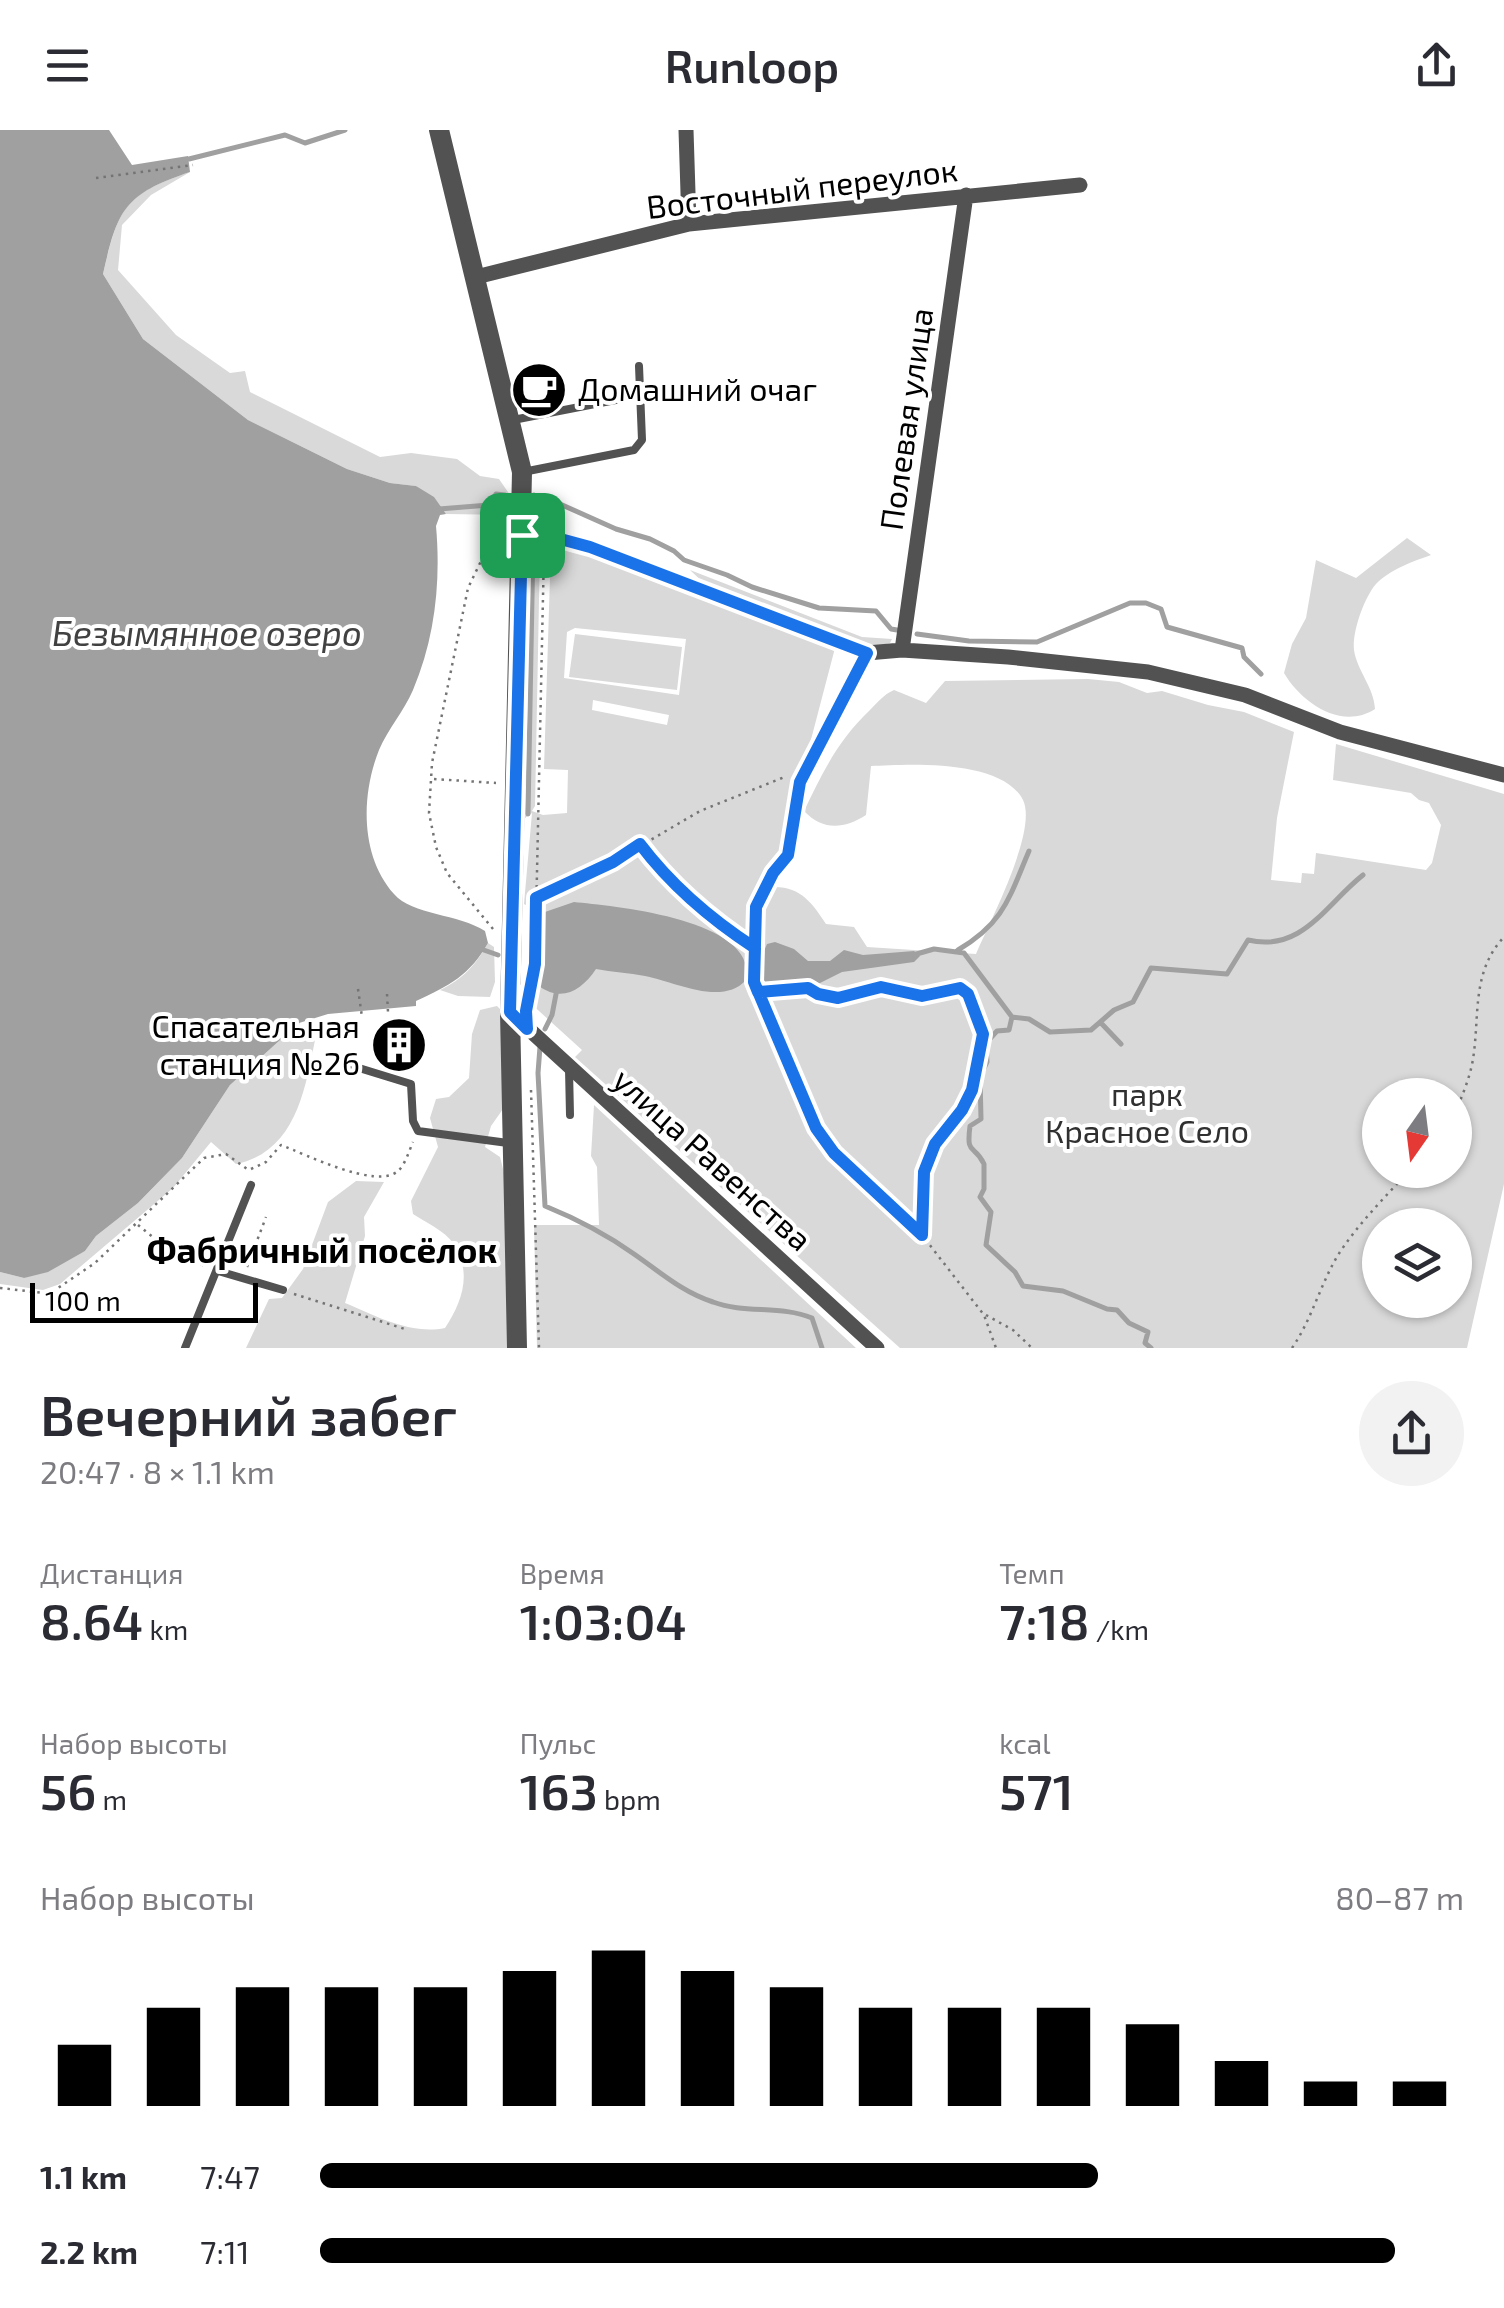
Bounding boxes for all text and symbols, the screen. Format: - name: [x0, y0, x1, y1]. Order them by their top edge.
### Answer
- icon: menu: [40, 38, 95, 93]
- text: Runloop: [665, 38, 839, 92]
- icon: share: [1409, 38, 1464, 93]
- street label: Восточный переулок: [644, 149, 960, 226]
- street label: Полевая улица: [871, 305, 940, 532]
- cafe icon: Домашний очаг: [509, 360, 569, 420]
- place label: Домашний очаг: [578, 369, 817, 407]
- pin: [480, 493, 565, 578]
- icon: arrive: [495, 508, 550, 563]
- water label: Безымянное озеро: [52, 611, 362, 653]
- place label: Спасательная станция №26: [151, 1006, 360, 1081]
- building icon: Спасательная станция №26: [369, 1015, 429, 1075]
- street label: улица Равенства: [606, 1060, 820, 1258]
- park label: парк Красное Село: [1045, 1074, 1249, 1149]
- north arrow: [1362, 1078, 1472, 1188]
- map controls: [1362, 1078, 1472, 1318]
- button: layers: [1362, 1208, 1472, 1318]
- district label: Фабричный посёлок: [147, 1228, 498, 1270]
- scale bar: [30, 1278, 258, 1322]
- text: 100 m: [45, 1283, 121, 1317]
- text: Вечерний забег: [40, 1381, 457, 1447]
- button: share: [1359, 1381, 1464, 1486]
- text: 20:47 · 8 × 1.1 km: [40, 1452, 275, 1490]
- text: Дистанция: [40, 1556, 183, 1590]
- text: Время: [520, 1556, 605, 1590]
- text: Темп: [999, 1556, 1065, 1590]
- text: 8.64: [40, 1590, 143, 1650]
- text: 1:03:04: [520, 1590, 687, 1650]
- text: 7:18: [999, 1590, 1089, 1650]
- text: km: [143, 1612, 188, 1646]
- text: /km: [1089, 1612, 1149, 1646]
- text: Набор высоты: [40, 1726, 228, 1760]
- text: Пульс: [520, 1726, 596, 1760]
- text: kcal: [999, 1726, 1051, 1760]
- text: 56: [40, 1760, 96, 1820]
- text: 163: [520, 1760, 598, 1820]
- text: 571: [999, 1760, 1074, 1820]
- text: m: [96, 1782, 127, 1816]
- text: bpm: [598, 1782, 661, 1816]
- text: Набор высоты: [40, 1878, 255, 1916]
- text: 80–87 m: [1335, 1878, 1464, 1916]
- text: 1.1 km: [40, 2157, 127, 2195]
- text: 7:47: [200, 2157, 260, 2195]
- text: 2.2 km: [40, 2232, 138, 2270]
- text: 7:11: [200, 2232, 249, 2270]

